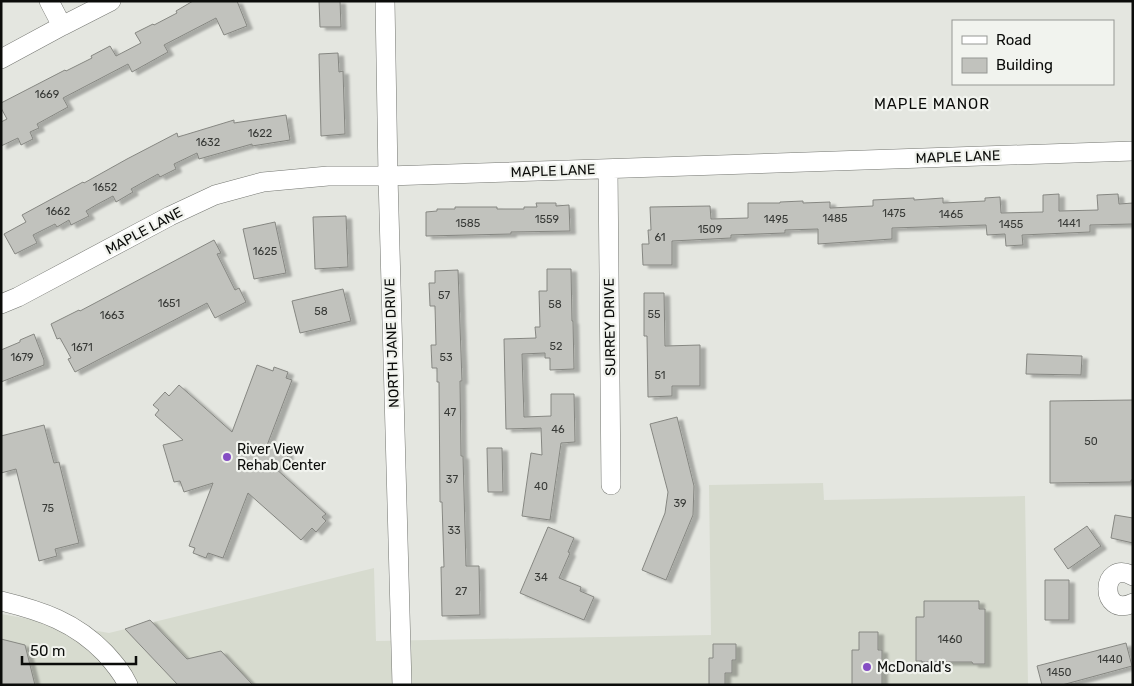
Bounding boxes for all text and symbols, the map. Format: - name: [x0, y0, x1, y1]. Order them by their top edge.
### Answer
- legend: [952, 20, 1114, 85]
- text: Road: [996, 31, 1032, 49]
- text: Building: [996, 56, 1053, 74]
- house number: 1669: [35, 88, 59, 101]
- district label: MAPLE MANOR: [874, 95, 990, 113]
- house number: 1622: [248, 127, 272, 140]
- house number: 1632: [196, 136, 220, 149]
- street label: MAPLE LANE: [915, 147, 1001, 167]
- street label: MAPLE LANE: [510, 161, 596, 181]
- house number: 1652: [93, 181, 117, 194]
- street label: MAPLE LANE: [103, 204, 185, 258]
- house number: 1662: [46, 205, 70, 218]
- house number: 1475: [882, 207, 906, 220]
- house number: 1465: [939, 208, 964, 221]
- house number: 1485: [822, 212, 848, 225]
- house number: 1559: [535, 213, 559, 226]
- house number: 1495: [764, 213, 789, 226]
- house number: 1585: [456, 217, 481, 230]
- house number: 1441: [1058, 217, 1080, 230]
- house number: 1455: [999, 218, 1024, 231]
- house number: 1509: [698, 223, 722, 236]
- house number: 61: [654, 231, 666, 244]
- house number: 1625: [253, 245, 278, 258]
- street label: NORTH JANE DRIVE: [381, 278, 403, 408]
- street label: SURREY DRIVE: [601, 278, 619, 376]
- house number: 57: [438, 289, 450, 302]
- house number: 1651: [158, 297, 180, 310]
- house number: 58: [548, 298, 562, 311]
- house number: 58: [314, 305, 328, 318]
- house number: 55: [647, 308, 661, 321]
- house number: 1663: [100, 309, 125, 322]
- house number: 52: [550, 340, 563, 353]
- house number: 1671: [71, 341, 93, 354]
- house number: 1679: [10, 351, 34, 364]
- house number: 53: [439, 351, 453, 364]
- house number: 51: [654, 369, 666, 382]
- house number: 47: [444, 406, 456, 419]
- house number: 46: [551, 423, 565, 436]
- house number: 50: [1084, 435, 1098, 448]
- place label: River View Rehab Center: [237, 441, 327, 474]
- marker: River View Rehab Center: [221, 451, 233, 463]
- house number: 37: [446, 473, 458, 486]
- house number: 40: [534, 480, 548, 493]
- house number: 39: [673, 497, 687, 510]
- house number: 75: [42, 502, 55, 515]
- house number: 33: [447, 524, 461, 537]
- house number: 34: [534, 571, 548, 584]
- house number: 27: [455, 585, 467, 598]
- house number: 1460: [937, 633, 963, 646]
- scale bar: [22, 634, 136, 666]
- text: 50 m: [30, 642, 65, 660]
- house number: 1440: [1097, 653, 1123, 666]
- place label: McDonald's: [877, 659, 951, 676]
- marker: McDonald's: [861, 661, 873, 673]
- house number: 1450: [1046, 666, 1072, 679]

